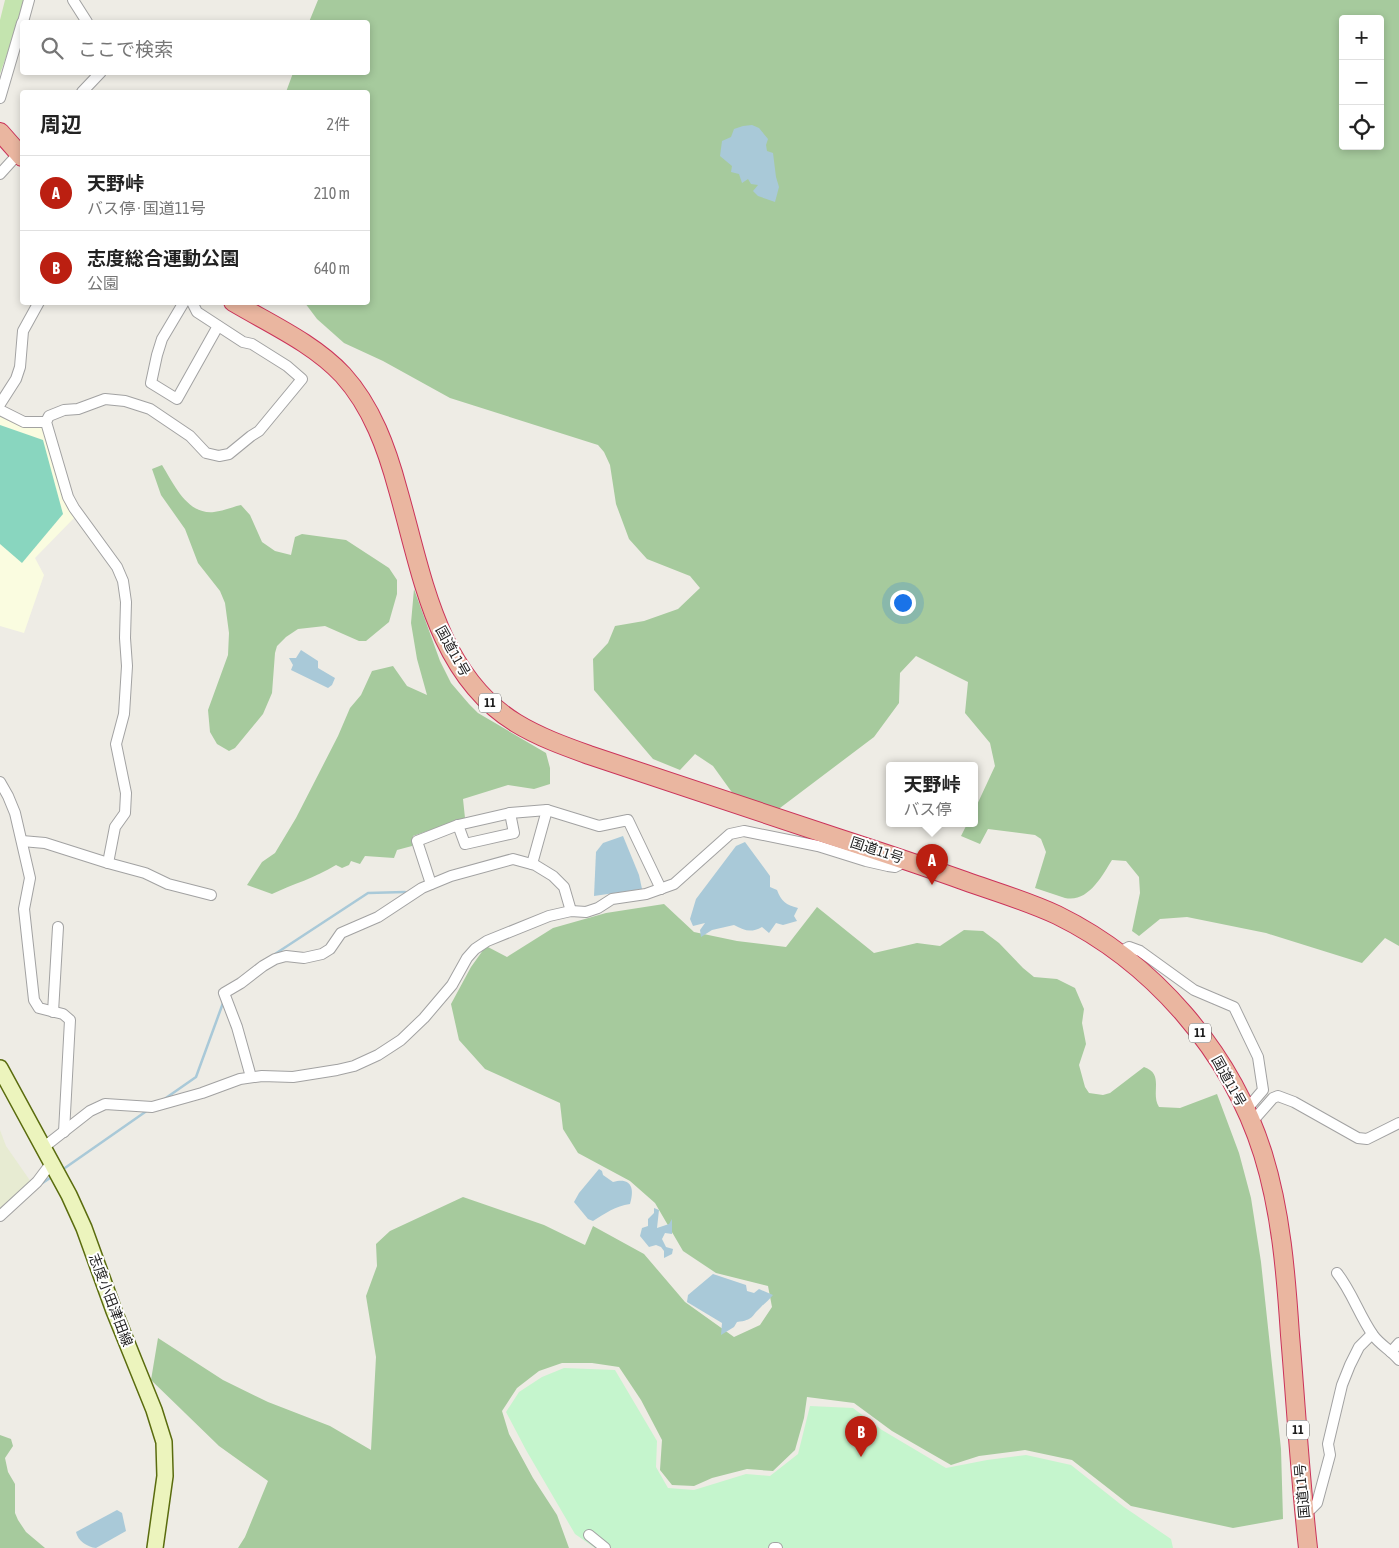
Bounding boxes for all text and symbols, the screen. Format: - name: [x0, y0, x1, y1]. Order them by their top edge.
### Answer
- map controls: [1339, 15, 1384, 150]
- button: +: [1339, 15, 1384, 60]
- search box: [20, 20, 370, 75]
- icon: search: [38, 34, 66, 62]
- text: ここで検索: [78, 38, 173, 60]
- button: −: [1339, 60, 1384, 105]
- button: locate: [1339, 105, 1384, 150]
- text: 周辺: [40, 112, 82, 136]
- text: 2件: [326, 115, 350, 133]
- text: 天野峠: [87, 172, 144, 194]
- text: A: [52, 184, 60, 202]
- text: 210 m: [314, 184, 350, 202]
- text: バス停 · 国道11号: [87, 199, 206, 217]
- text: 志度総合運動公園: [87, 247, 239, 269]
- text: B: [52, 259, 60, 277]
- text: 640 m: [314, 259, 350, 277]
- text: 公園: [87, 274, 119, 292]
- your location: [890, 590, 916, 616]
- street label: 国道11号: [433, 623, 473, 679]
- road number: 11: [479, 694, 501, 712]
- popup: [886, 762, 978, 827]
- text: 天野峠: [903, 773, 961, 795]
- text: バス停: [903, 800, 952, 818]
- street label: 国道11号: [848, 834, 906, 866]
- pin: A: [916, 844, 948, 885]
- road number: 11: [1189, 1024, 1211, 1042]
- street label: 国道11号: [1209, 1053, 1249, 1109]
- street label: 志度小田津田線: [86, 1251, 136, 1349]
- pin: B: [845, 1416, 877, 1457]
- road number: 11: [1287, 1420, 1309, 1440]
- street label: 国道11号: [1292, 1463, 1312, 1519]

